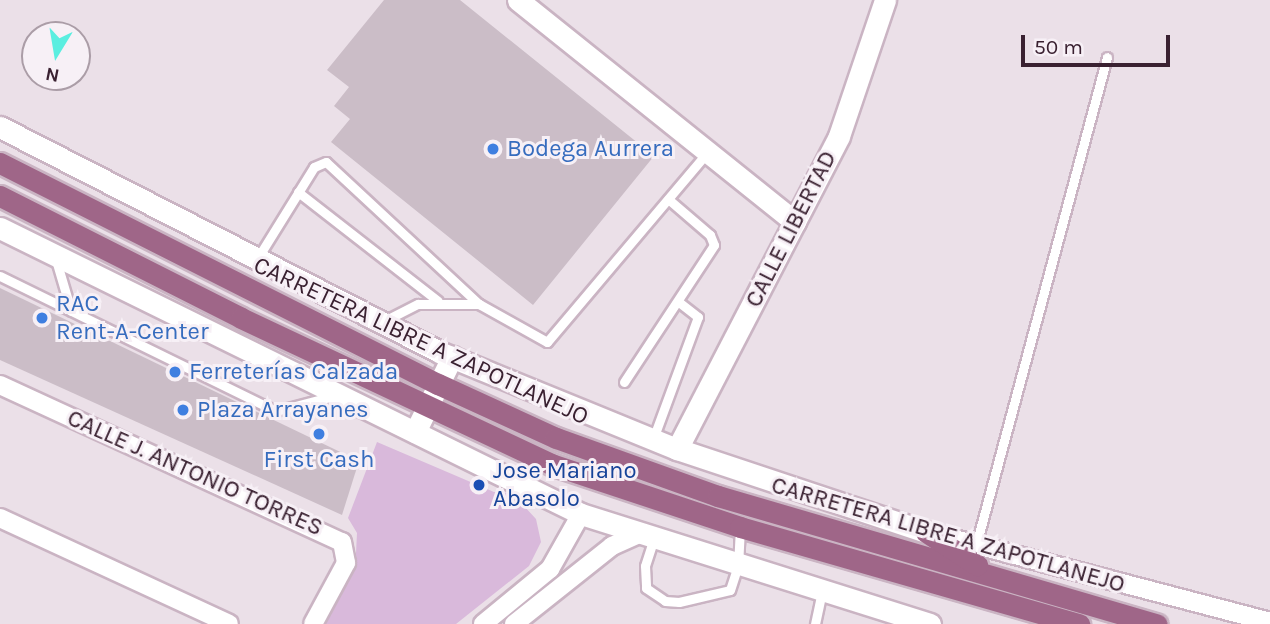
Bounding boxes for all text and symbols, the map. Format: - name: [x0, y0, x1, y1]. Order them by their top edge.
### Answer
- north arrow: [21, 21, 91, 91]
- scale bar: [1025, 21, 1174, 65]
- text: 50 m: [1034, 35, 1083, 59]
- text: N: [44, 63, 61, 87]
- place label: Bodega Aurrera: [507, 135, 674, 163]
- marker: Bodega Aurrera: [485, 141, 501, 157]
- street label: CALLE LIBERTAD: [739, 146, 843, 312]
- street label: CARRETERA LIBRE A ZAPOTLANEJO: [249, 251, 593, 431]
- place label: RAC Rent-A-Center: [56, 290, 209, 346]
- marker: RAC Rent-A-Center: [34, 310, 50, 326]
- place label: Ferreterías Calzada: [189, 358, 398, 386]
- marker: Ferreterías Calzada: [167, 364, 183, 380]
- place label: Plaza Arrayanes: [197, 396, 369, 424]
- marker: Plaza Arrayanes: [175, 402, 191, 418]
- street label: CALLE J. ANTONIO TORRES: [63, 404, 327, 542]
- marker: First Cash: [311, 426, 327, 442]
- place label: First Cash: [264, 446, 374, 474]
- place label: Jose Mariano Abasolo: [493, 457, 637, 513]
- street label: CARRETERA LIBRE A ZAPOTLANEJO: [768, 471, 1128, 599]
- marker: Jose Mariano Abasolo: [471, 477, 487, 493]

